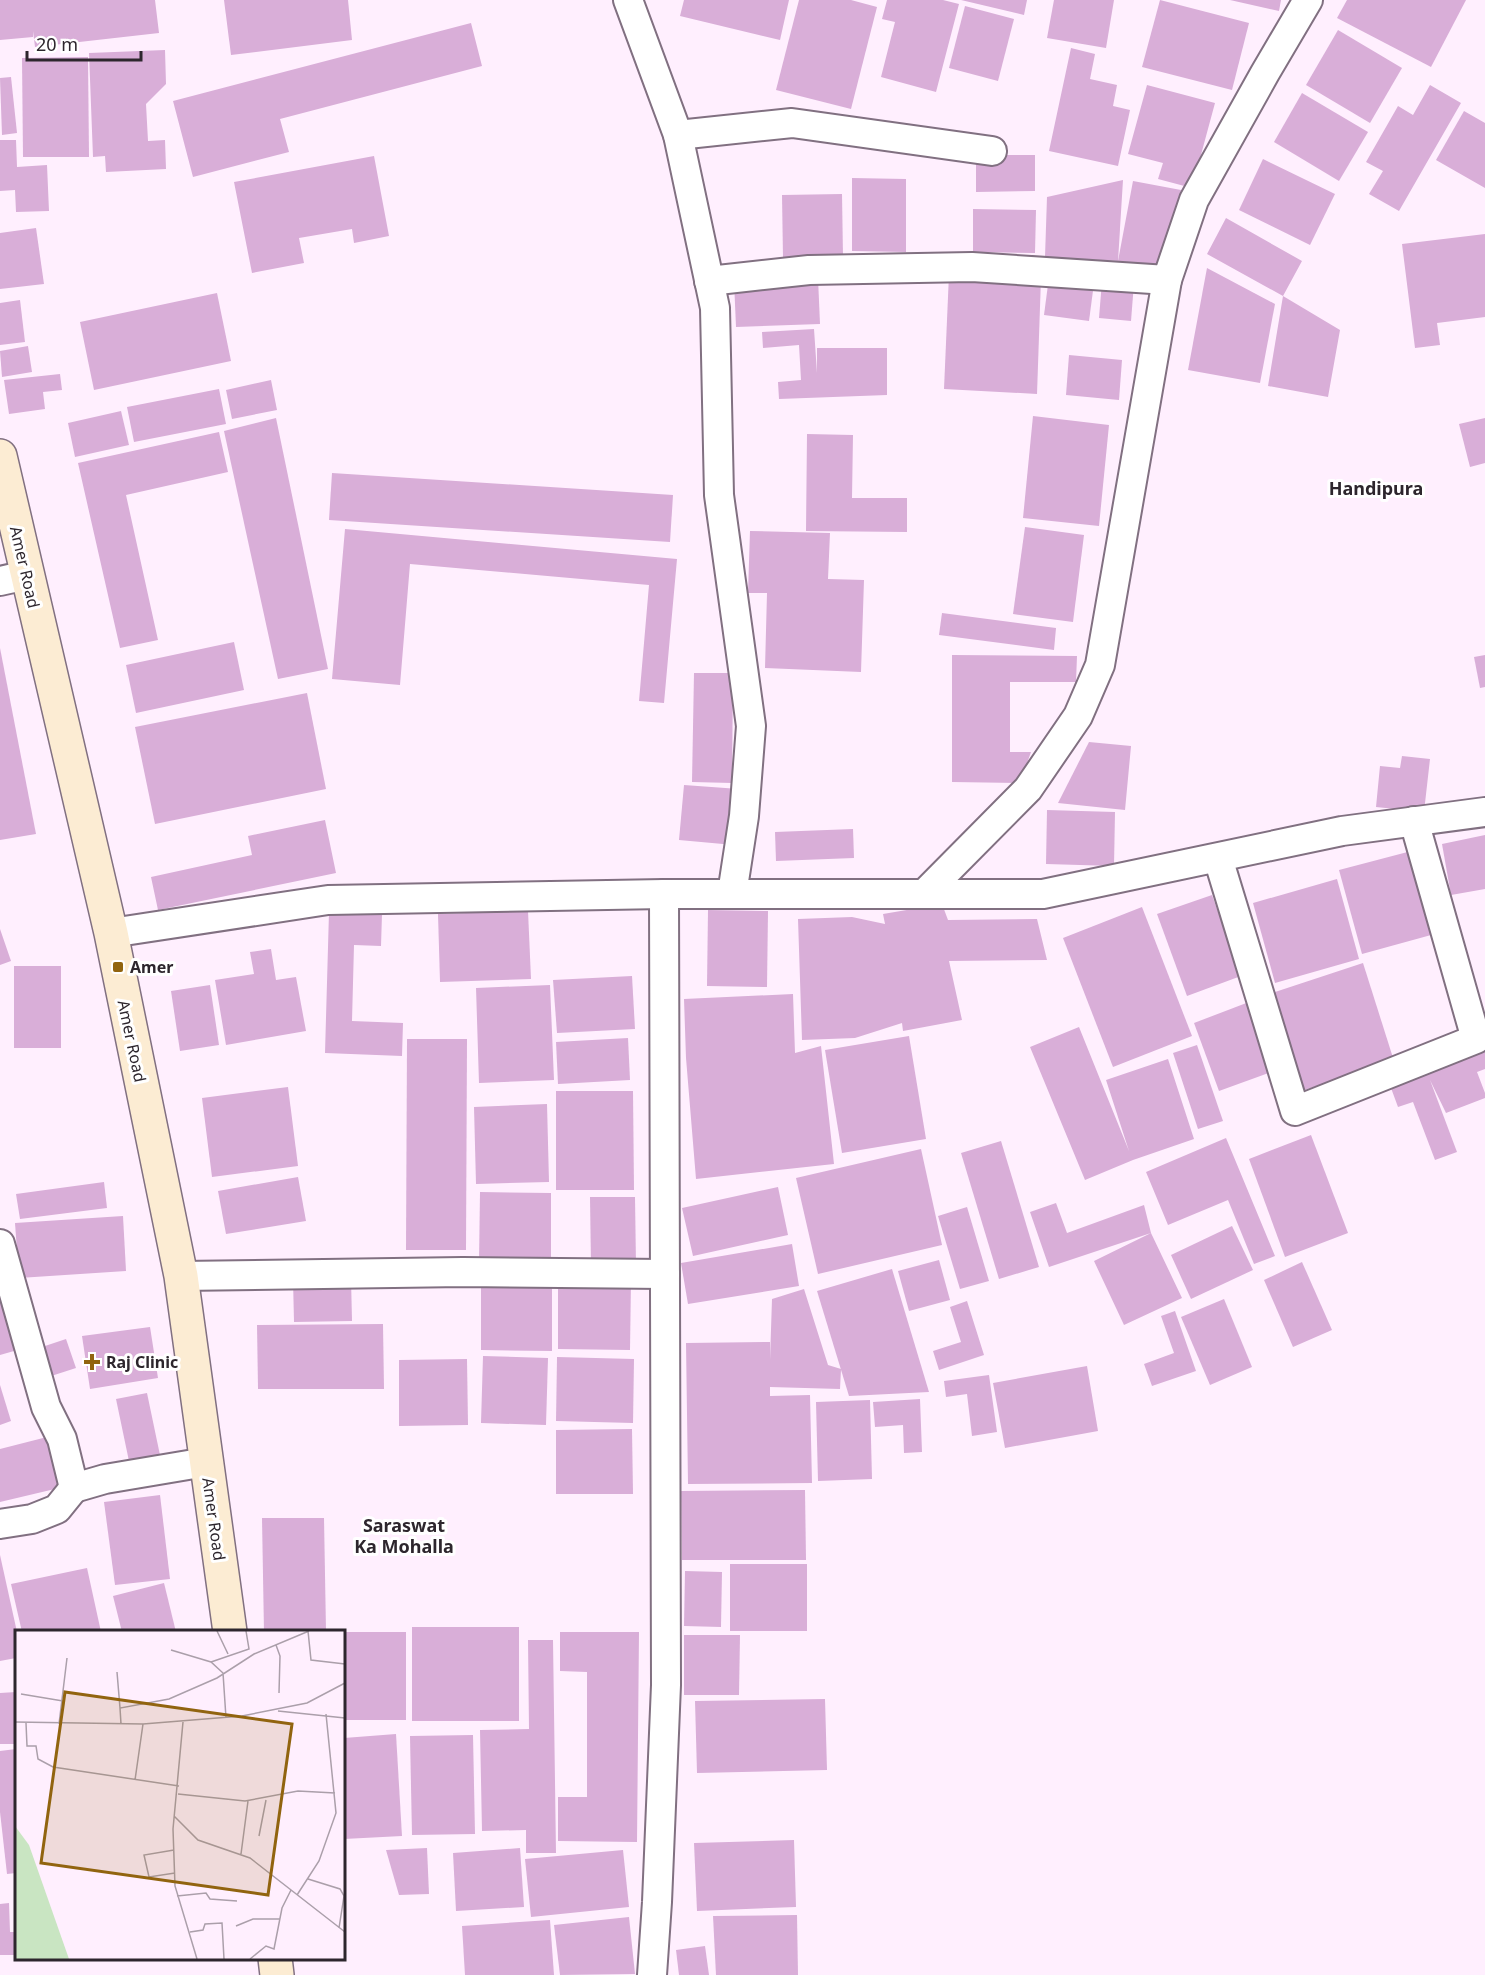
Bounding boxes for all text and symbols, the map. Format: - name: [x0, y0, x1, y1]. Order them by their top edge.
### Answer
- scale bar: [27, 24, 141, 62]
- text: 20 m: [36, 32, 78, 56]
- district label: Handipura: [1329, 476, 1423, 500]
- street label: Amer Road: [5, 524, 45, 610]
- place label: Amer: [130, 956, 173, 978]
- marker: Amer: [111, 960, 125, 974]
- street label: Amer Road: [113, 998, 151, 1084]
- place label: Raj Clinic: [106, 1351, 178, 1373]
- marker: Raj Clinic: [83, 1353, 101, 1371]
- street label: Amer Road: [197, 1476, 231, 1562]
- district label: Saraswat Ka Mohalla: [354, 1513, 454, 1558]
- inset map: [15, 1630, 345, 1960]

